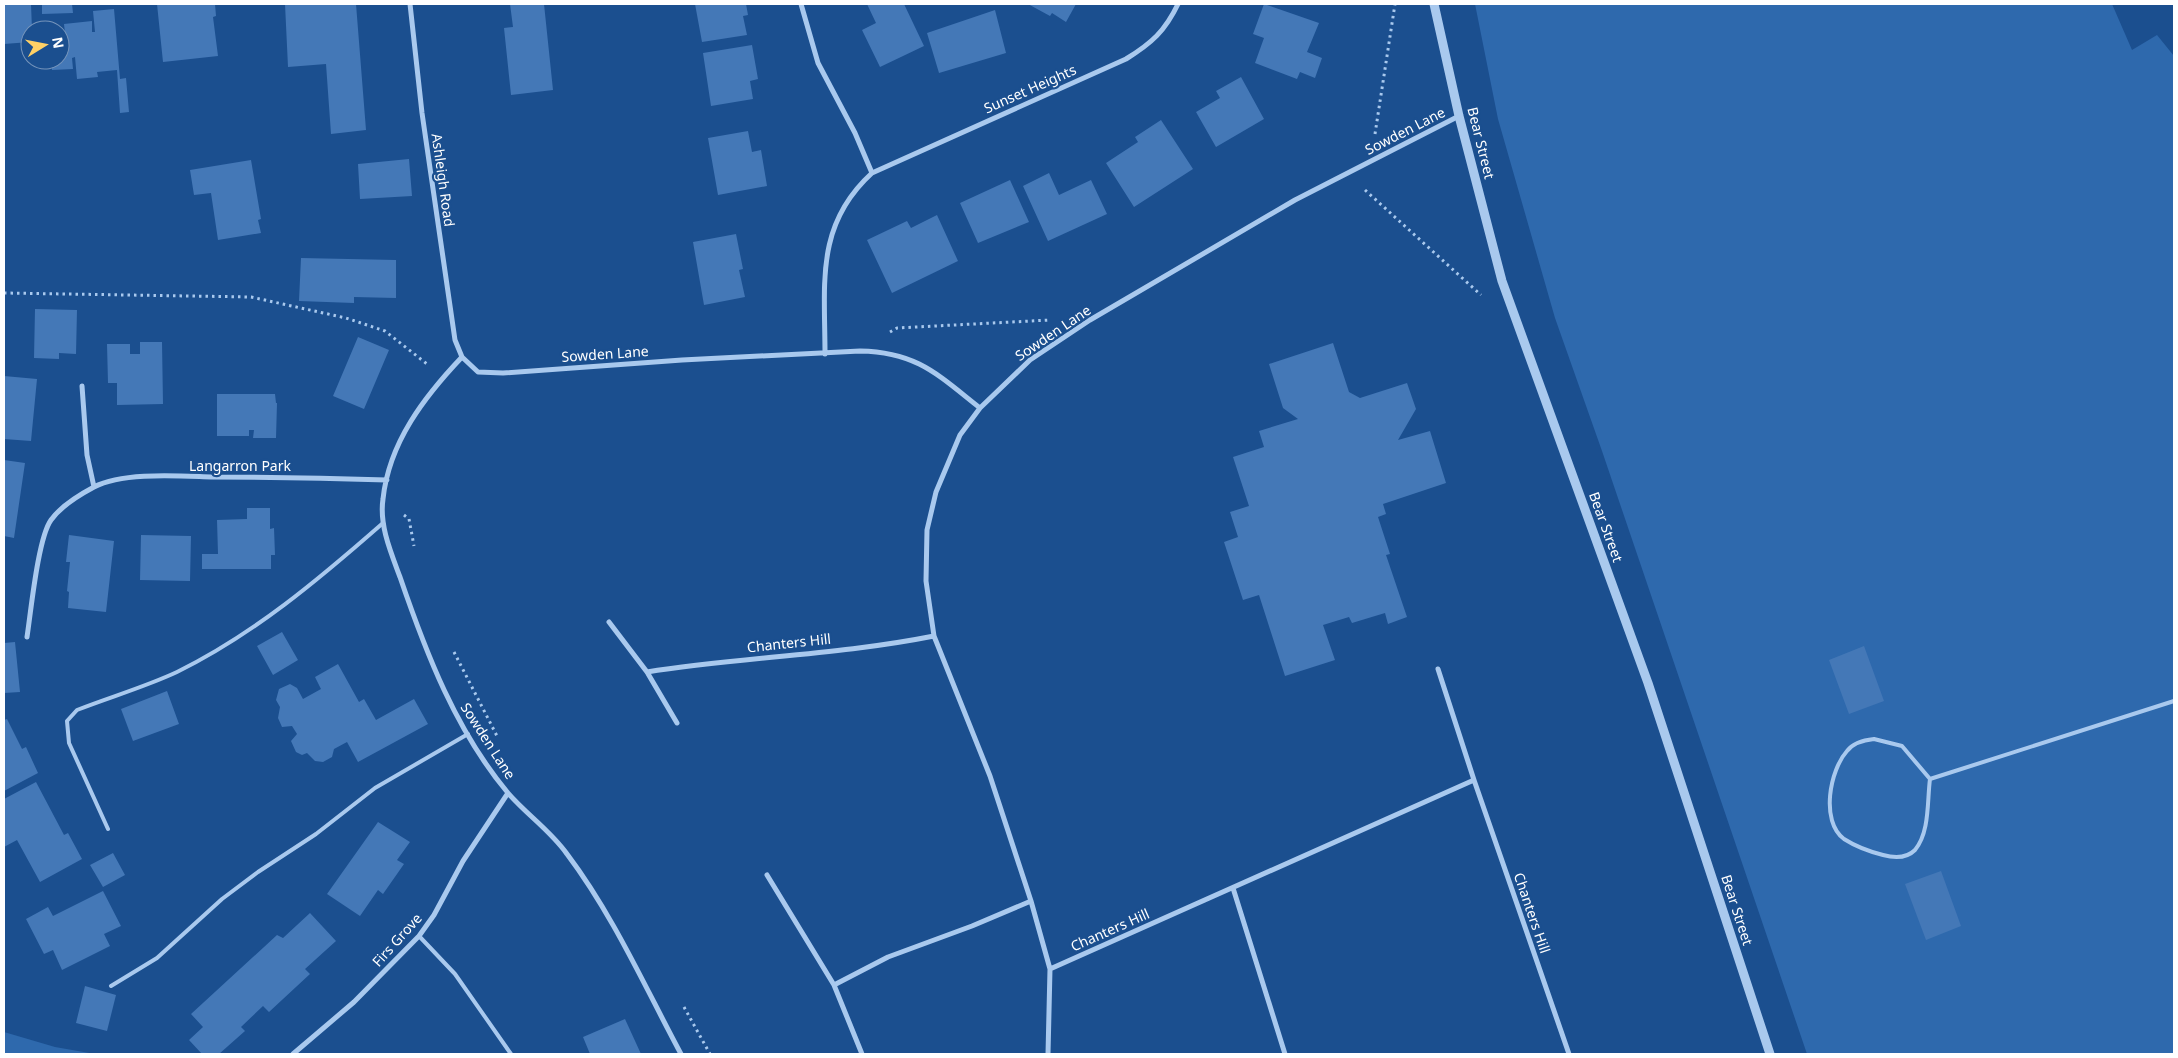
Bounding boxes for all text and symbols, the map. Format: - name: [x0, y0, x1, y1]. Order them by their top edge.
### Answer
- north arrow: [20, 20, 70, 70]
- text: N: [48, 35, 69, 50]
- street label: Sunset Heights: [981, 60, 1079, 117]
- street label: Sowden Lane: [1362, 102, 1448, 159]
- street label: Bear Street: [1463, 105, 1500, 181]
- street label: Ashleigh Road: [428, 132, 459, 228]
- street label: Sowden Lane: [1011, 300, 1094, 365]
- street label: Sowden Lane: [561, 341, 649, 366]
- street label: Langarron Park: [189, 456, 291, 475]
- street label: Bear Street: [1585, 489, 1628, 565]
- street label: Chanters Hill: [746, 629, 832, 656]
- street label: Sowden Lane: [457, 699, 520, 783]
- street label: Chanters Hill: [1510, 870, 1555, 956]
- street label: Bear Street: [1717, 872, 1758, 948]
- street label: Chanters Hill: [1067, 904, 1152, 955]
- street label: Firs Grove: [368, 909, 426, 971]

